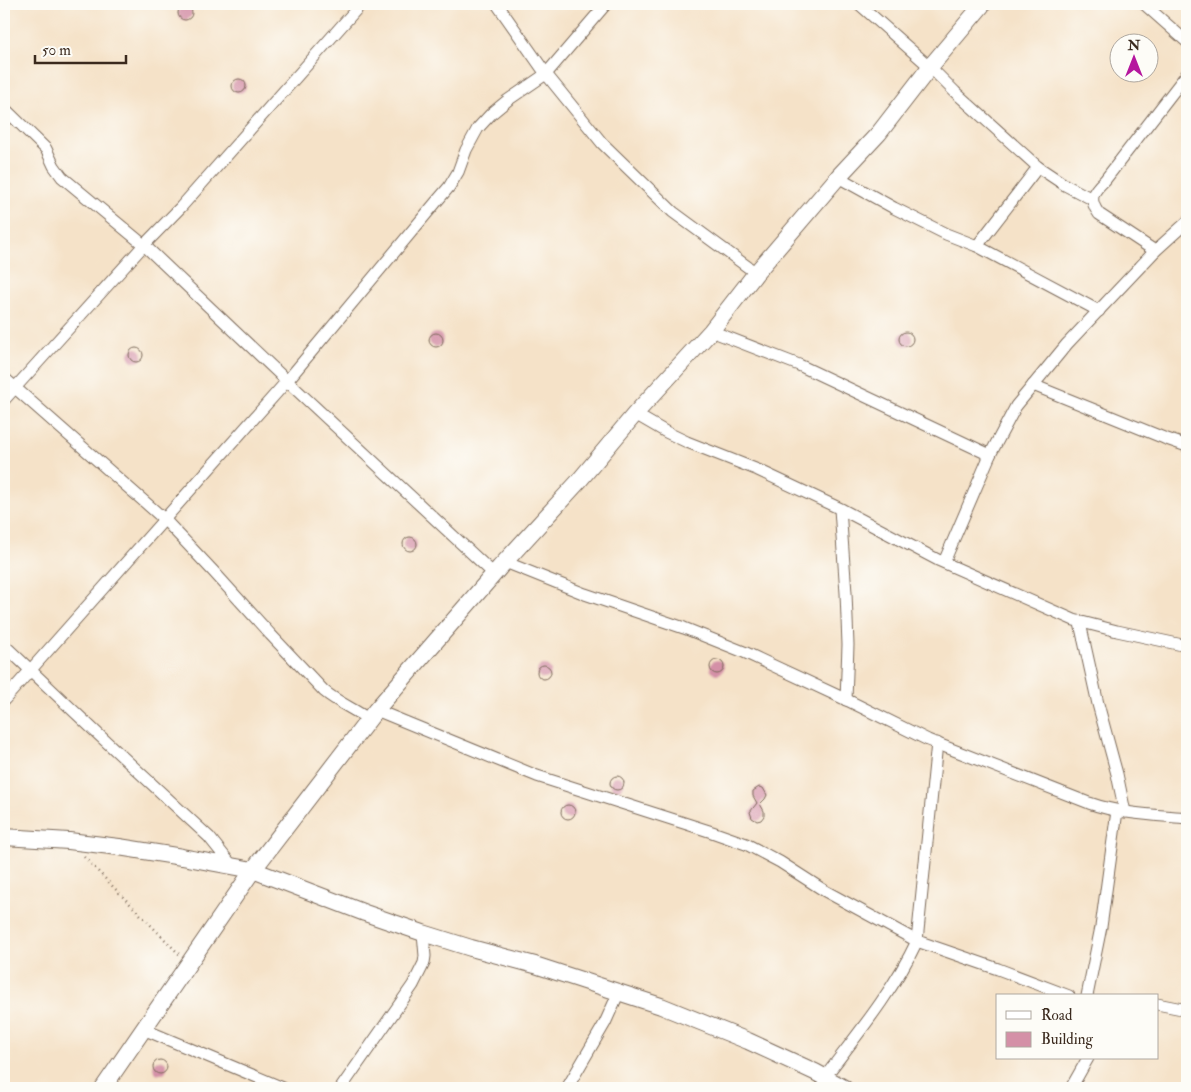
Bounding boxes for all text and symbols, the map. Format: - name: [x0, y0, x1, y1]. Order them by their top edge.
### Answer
- scale bar: [35, 32, 126, 64]
- north arrow: [1108, 32, 1158, 82]
- text: N: [1127, 37, 1141, 54]
- text: 50 m: [42, 41, 71, 60]
- legend: [996, 994, 1158, 1060]
- text: Road: [1041, 1006, 1073, 1025]
- text: Building: [1041, 1030, 1093, 1049]

